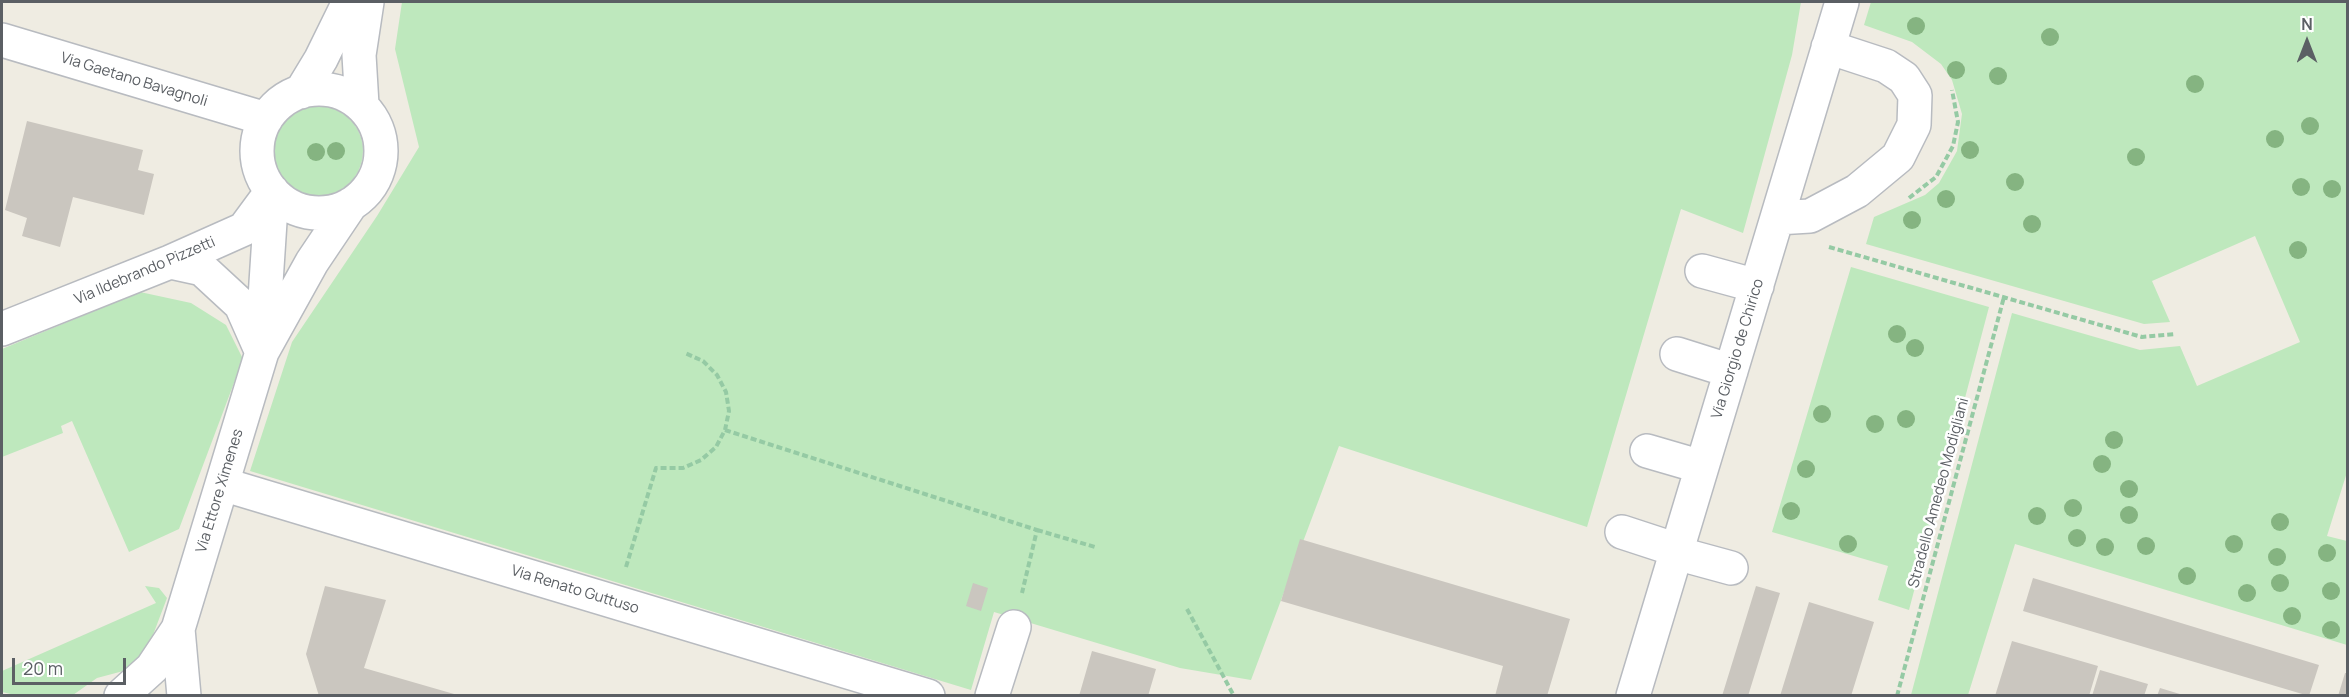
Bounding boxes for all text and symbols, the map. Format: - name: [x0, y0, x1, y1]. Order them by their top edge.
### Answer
- north arrow: [2277, 12, 2337, 72]
- text: N: [2301, 13, 2313, 35]
- street label: Via Gaetano Bavagnoli: [58, 49, 210, 111]
- street label: Via Ildebrando Pizzetti: [72, 233, 218, 309]
- street label: Via Giorgio de Chirico: [1708, 277, 1768, 421]
- street label: Stradello Amedeo Modigliani: [1905, 396, 1973, 590]
- street label: Via Ettore Ximenes: [193, 427, 247, 555]
- street label: Via Renato Guttuso: [509, 562, 641, 618]
- scale bar: [15, 646, 129, 684]
- text: 20 m: [23, 656, 63, 680]

